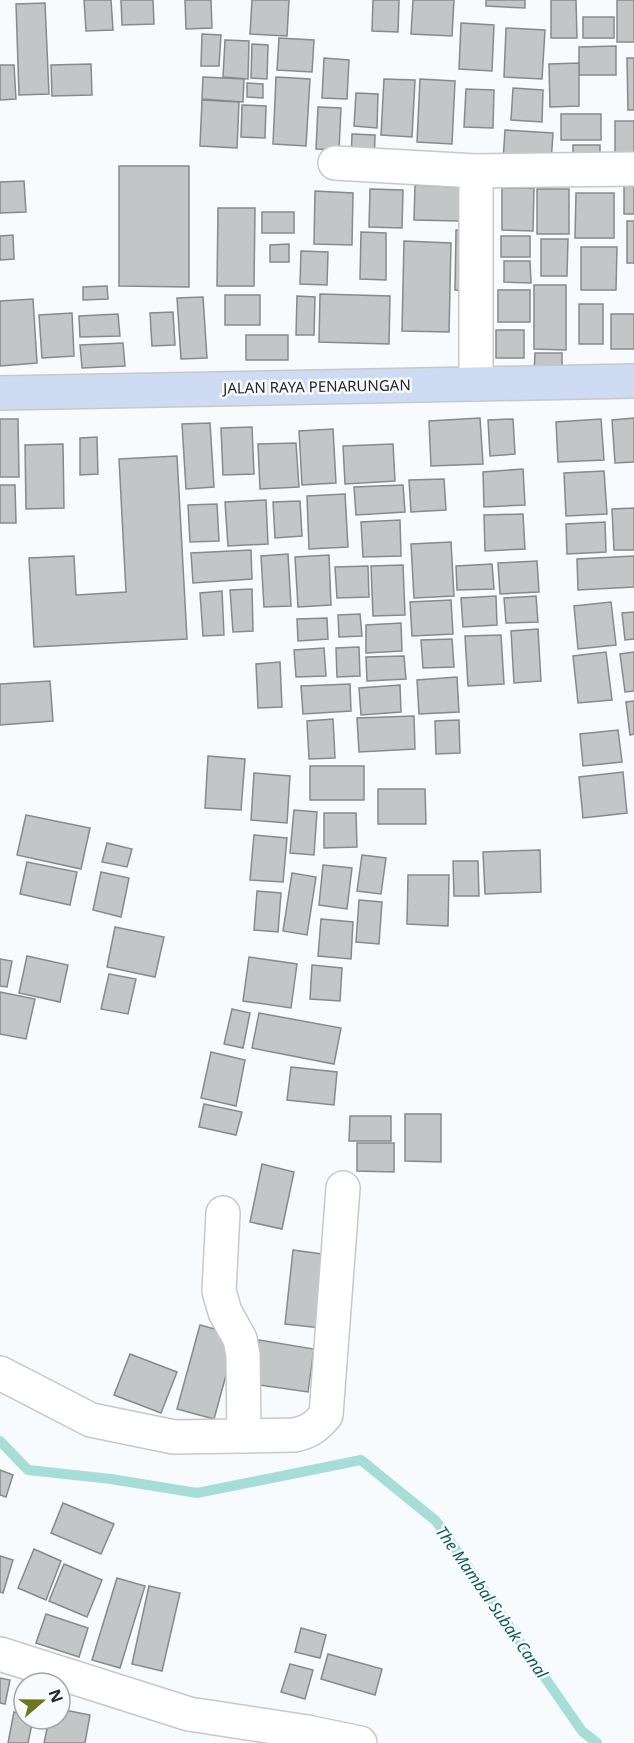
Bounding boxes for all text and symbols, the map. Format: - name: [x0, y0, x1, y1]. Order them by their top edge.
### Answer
- street label: JALAN RAYA PENARUNGAN: [221, 374, 411, 398]
- water label: The Mambal Subak Canal: [431, 1521, 554, 1683]
- north arrow: [12, 1671, 72, 1731]
- text: N: [44, 1686, 69, 1706]

